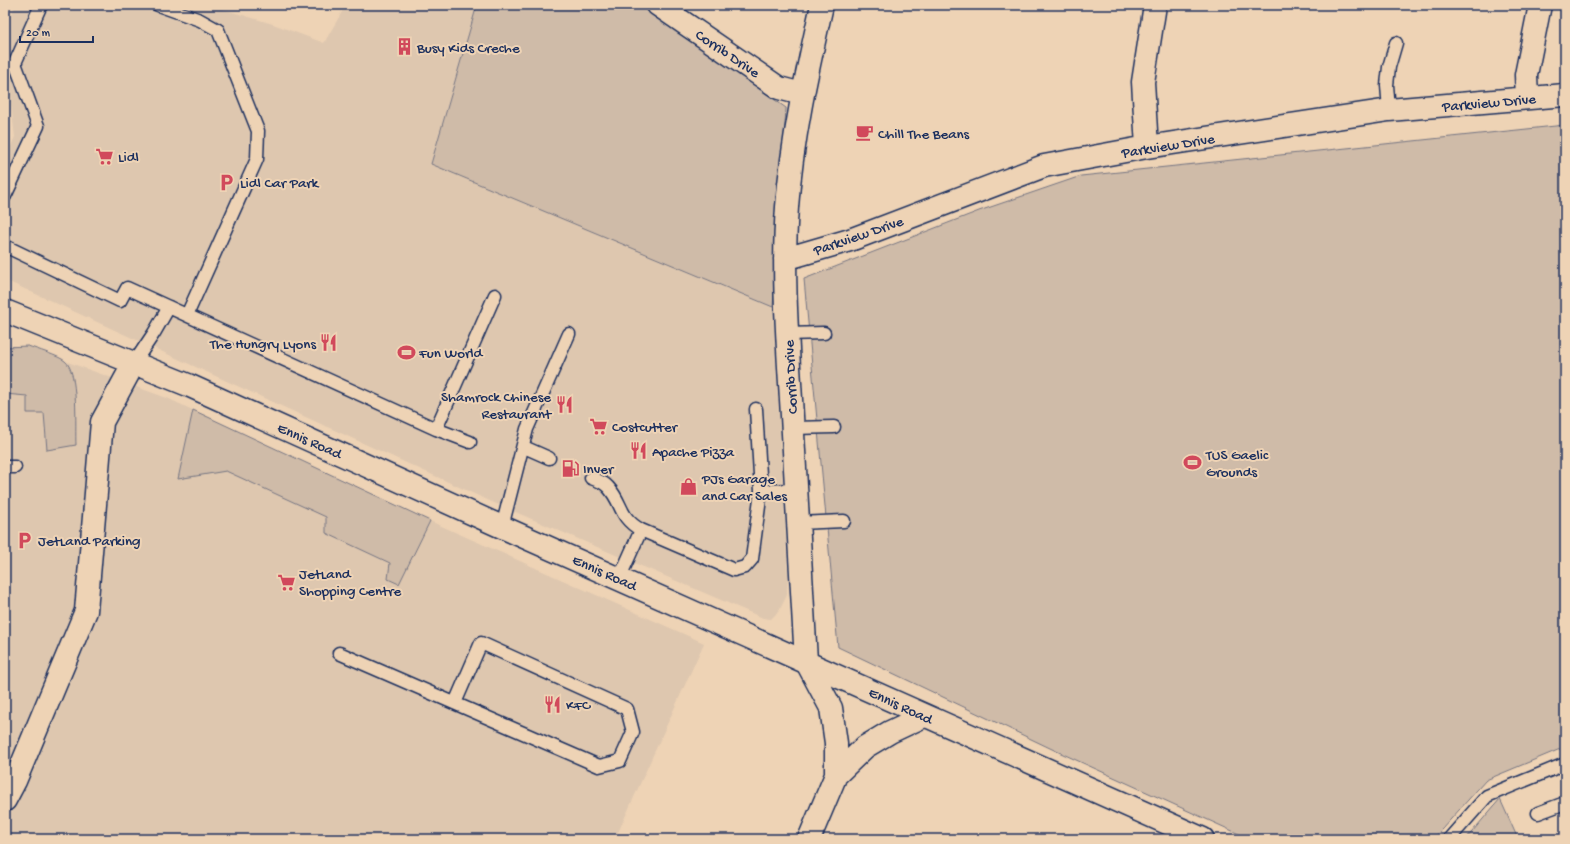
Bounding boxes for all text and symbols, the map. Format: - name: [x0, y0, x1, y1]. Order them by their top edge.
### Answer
- scale bar: [20, 18, 93, 44]
- text: 20 m: [26, 27, 51, 41]
- street label: Corrib Drive: [691, 27, 763, 83]
- building icon: Busy Kids Creche: [394, 37, 414, 57]
- place label: Busy Kids Creche: [416, 40, 520, 58]
- street label: Parkview Drive: [1441, 91, 1537, 117]
- cafe icon: Chill The Beans: [855, 123, 875, 143]
- place label: Chill The Beans: [878, 126, 970, 144]
- street label: Parkview Drive: [1119, 131, 1216, 163]
- supermarket icon: Lidl: [95, 146, 115, 166]
- place label: Lidl: [118, 149, 139, 167]
- parking icon: Lidl Car Park: [217, 172, 237, 192]
- place label: Lidl Car Park: [240, 175, 320, 193]
- street label: Parkview Drive: [810, 213, 906, 261]
- restaurant icon: The Hungry Lyons: [319, 333, 339, 353]
- place label: The Hungry Lyons: [209, 336, 316, 354]
- street label: Corrib Drive: [781, 339, 803, 414]
- sports icon: Fun World: [396, 342, 416, 362]
- place label: Fun World: [418, 345, 484, 363]
- place label: Shamrock Chinese Restaurant: [441, 389, 553, 424]
- restaurant icon: Shamrock Chinese Restaurant: [554, 395, 574, 415]
- supermarket icon: Costcutter: [589, 416, 609, 436]
- place label: Costcutter: [612, 419, 679, 437]
- street label: Ennis Road: [274, 420, 345, 465]
- restaurant icon: Apache Pizza: [629, 441, 649, 461]
- place label: Apache Pizza: [652, 444, 735, 462]
- place label: TUS Gaelic Grounds: [1205, 447, 1269, 482]
- sports icon: TUS Gaelic Grounds: [1183, 453, 1203, 473]
- fuel station icon: Inver: [560, 458, 580, 478]
- place label: Inver: [583, 461, 615, 479]
- place label: PJs Garage and Car Sales: [701, 471, 787, 506]
- shop icon: PJs Garage and Car Sales: [679, 477, 699, 497]
- parking icon: JetLand Parking: [15, 530, 35, 550]
- place label: JetLand Parking: [38, 533, 141, 551]
- street label: Ennis Road: [569, 552, 640, 597]
- place label: JetLand Shopping Centre: [299, 566, 401, 601]
- supermarket icon: JetLand Shopping Centre: [276, 572, 296, 592]
- street label: Ennis Road: [865, 684, 936, 730]
- restaurant icon: KFC: [543, 694, 563, 714]
- place label: KFC: [566, 697, 591, 715]

